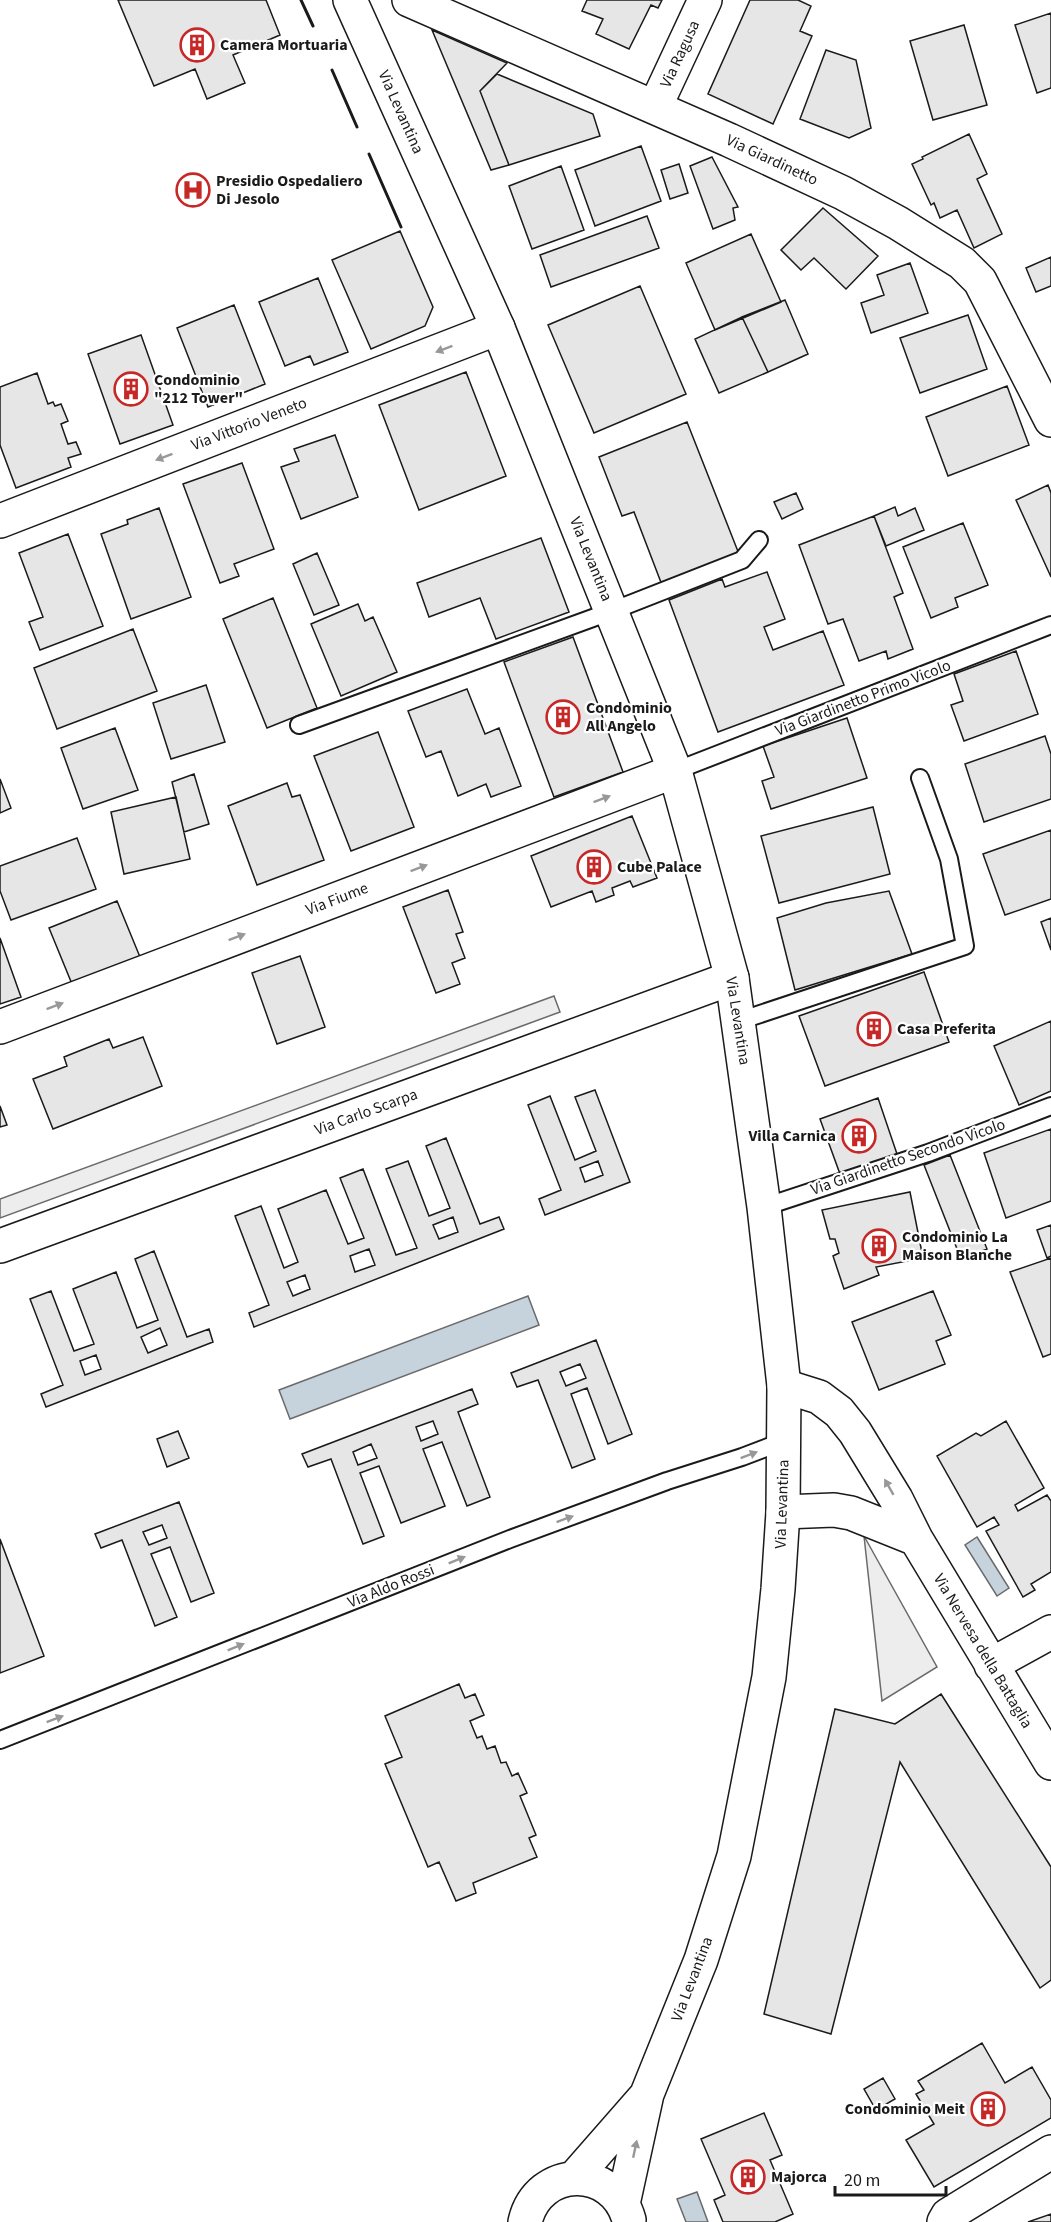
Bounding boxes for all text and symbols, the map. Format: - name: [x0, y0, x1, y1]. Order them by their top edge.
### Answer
- street label: Via Ragusa: [655, 17, 705, 91]
- building icon: Camera Mortuaria: [179, 27, 215, 63]
- place label: Camera Mortuaria: [220, 34, 348, 56]
- street label: Via Levantina: [373, 67, 429, 157]
- street label: Via Giardinetto: [722, 129, 822, 191]
- place label: Presidio Ospedaliero Di Jesolo: [216, 170, 363, 210]
- hospital icon: Presidio Ospedaliero Di Jesolo: [175, 172, 211, 208]
- one-way arrow: [434, 344, 452, 354]
- place label: Condominio "212 Tower": [154, 369, 243, 409]
- building icon: Condominio "212 Tower": [113, 371, 149, 407]
- street label: Via Vittorio Veneto: [188, 392, 310, 456]
- one-way arrow: [155, 453, 173, 462]
- street label: Via Levantina: [564, 514, 618, 604]
- street label: Via Giardinetto Primo Vicolo: [772, 654, 954, 742]
- place label: Condominio All Angelo: [585, 697, 672, 737]
- building icon: Condominio All Angelo: [545, 699, 581, 735]
- one-way arrow: [593, 793, 611, 803]
- building icon: Cube Palace: [576, 849, 612, 885]
- place label: Cube Palace: [617, 856, 702, 878]
- one-way arrow: [411, 862, 429, 872]
- street label: Via Fiume: [303, 877, 371, 921]
- one-way arrow: [228, 932, 246, 941]
- street label: Via Levantina: [720, 975, 756, 1067]
- one-way arrow: [46, 1001, 64, 1010]
- building icon: Casa Preferita: [856, 1011, 892, 1047]
- place label: Casa Preferita: [897, 1018, 996, 1040]
- street label: Via Carlo Scarpa: [311, 1083, 421, 1141]
- street label: Via Giardinetto Secondo Vicolo: [808, 1113, 1008, 1201]
- building icon: Villa Carnica: [841, 1118, 877, 1154]
- place label: Villa Carnica: [747, 1125, 836, 1147]
- place label: Condominio La Maison Blanche: [902, 1226, 1012, 1266]
- building icon: Condominio La Maison Blanche: [861, 1228, 897, 1264]
- one-way arrow: [740, 1449, 758, 1459]
- street label: Via Levantina: [769, 1459, 795, 1549]
- one-way arrow: [884, 1479, 895, 1495]
- one-way arrow: [556, 1514, 574, 1524]
- one-way arrow: [448, 1555, 466, 1565]
- street label: Via Aldo Rossi: [344, 1559, 438, 1613]
- street label: Via Nervesa della Battaglia: [928, 1570, 1038, 1732]
- one-way arrow: [227, 1642, 245, 1652]
- one-way arrow: [46, 1713, 64, 1723]
- street label: Via Levantina: [666, 1933, 718, 2025]
- building icon: Condominio Meit: [970, 2091, 1006, 2127]
- place label: Condominio Meit: [845, 2098, 965, 2120]
- one-way arrow: [631, 2139, 640, 2158]
- building icon: Majorca: [730, 2159, 766, 2195]
- scale bar: [835, 2159, 946, 2197]
- place label: Majorca: [771, 2166, 827, 2188]
- text: 20 m: [844, 2168, 880, 2193]

